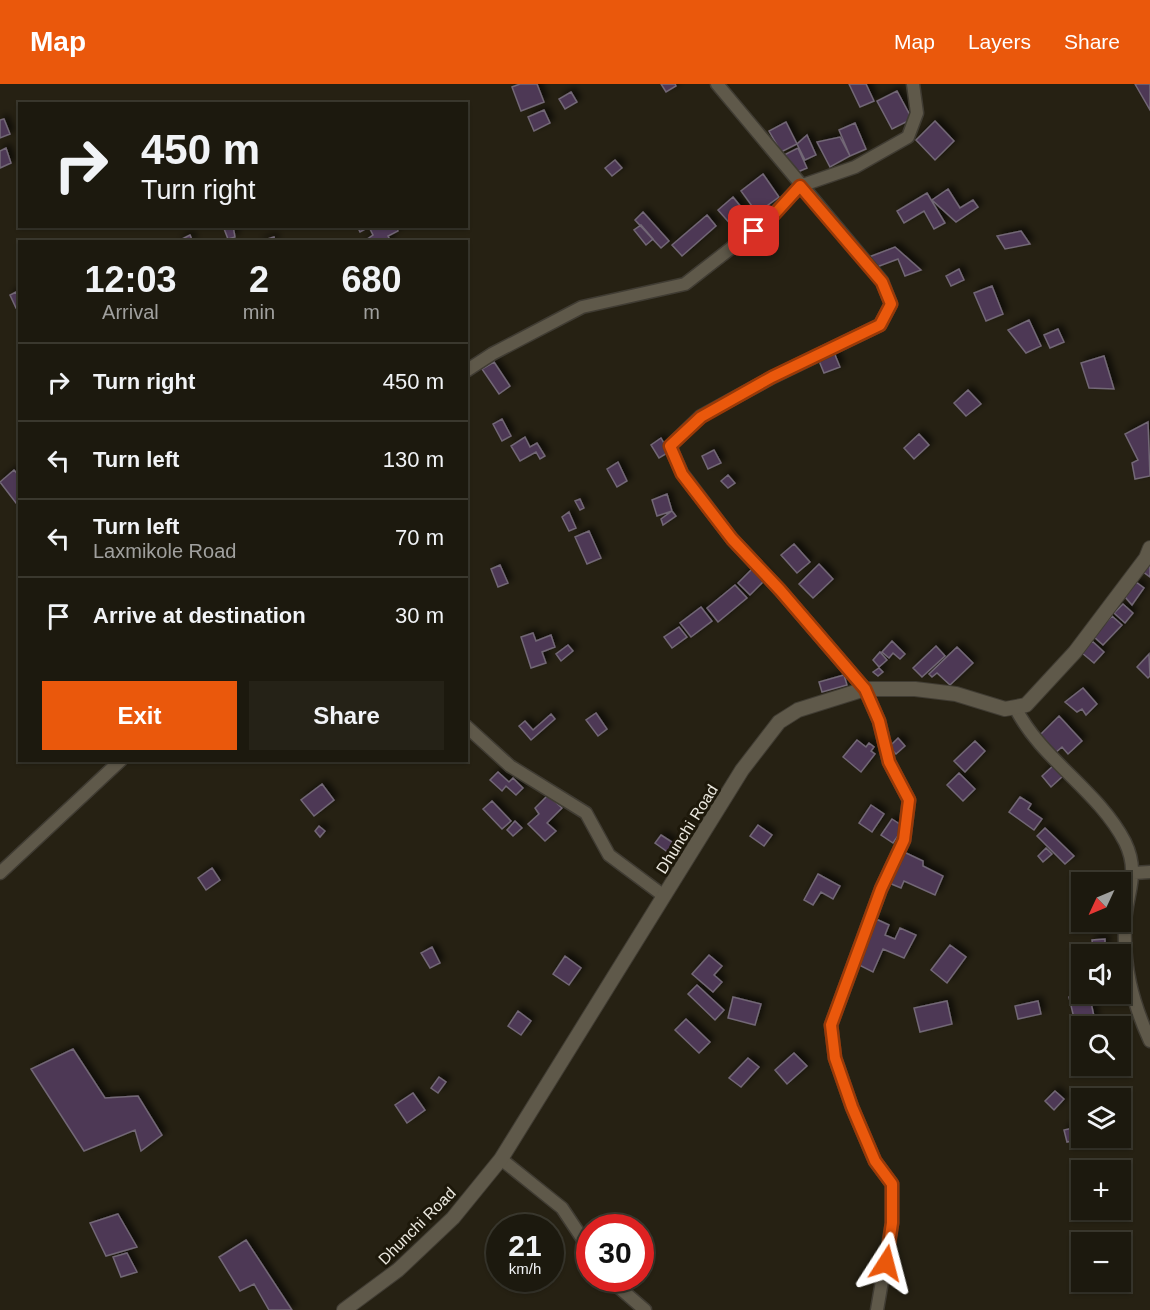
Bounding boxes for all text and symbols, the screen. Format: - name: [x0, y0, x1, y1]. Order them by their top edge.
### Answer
- text: Map: [30, 26, 86, 57]
- text: Map: [894, 30, 935, 53]
- text: Layers: [968, 30, 1031, 53]
- text: Share: [1064, 30, 1120, 53]
- icon: right: [42, 126, 120, 204]
- text: 450 m: [141, 126, 260, 173]
- text: Turn right: [141, 175, 256, 205]
- pin: [728, 205, 779, 256]
- icon: arrive: [737, 214, 770, 247]
- text: 12:03: [84, 259, 176, 300]
- text: 2: [249, 259, 269, 300]
- text: 680: [341, 259, 402, 300]
- text: Arrival: [102, 301, 159, 323]
- text: min: [243, 301, 275, 323]
- text: m: [363, 301, 380, 323]
- icon: right: [42, 366, 75, 399]
- text: Turn right: [93, 369, 195, 394]
- text: 450 m: [383, 369, 444, 394]
- icon: left: [42, 444, 75, 477]
- text: Turn left: [93, 447, 179, 472]
- text: 130 m: [383, 447, 444, 472]
- text: Turn left: [93, 514, 179, 539]
- icon: left: [42, 522, 75, 555]
- text: 70 m: [395, 525, 444, 550]
- text: Laxmikole Road: [93, 540, 236, 562]
- icon: arrive: [42, 600, 75, 633]
- text: Arrive at destination: [93, 603, 306, 628]
- text: 30 m: [395, 603, 444, 628]
- button: Exit: [42, 681, 237, 750]
- button: Share: [249, 681, 444, 750]
- street label: Dhunchi Road: [653, 781, 721, 877]
- north arrow: [1071, 872, 1131, 932]
- map controls: [1071, 872, 1131, 1292]
- button: sound: [1071, 944, 1131, 1004]
- button: search: [1071, 1016, 1131, 1076]
- button: layers: [1071, 1088, 1131, 1148]
- button: +: [1071, 1160, 1131, 1220]
- street label: Dhunchi Road: [375, 1184, 459, 1268]
- speed limit sign: 30: [576, 1214, 654, 1292]
- text: 21: [508, 1229, 542, 1262]
- position arrow: [854, 1231, 918, 1295]
- button: −: [1071, 1232, 1131, 1292]
- text: km/h: [509, 1260, 541, 1277]

